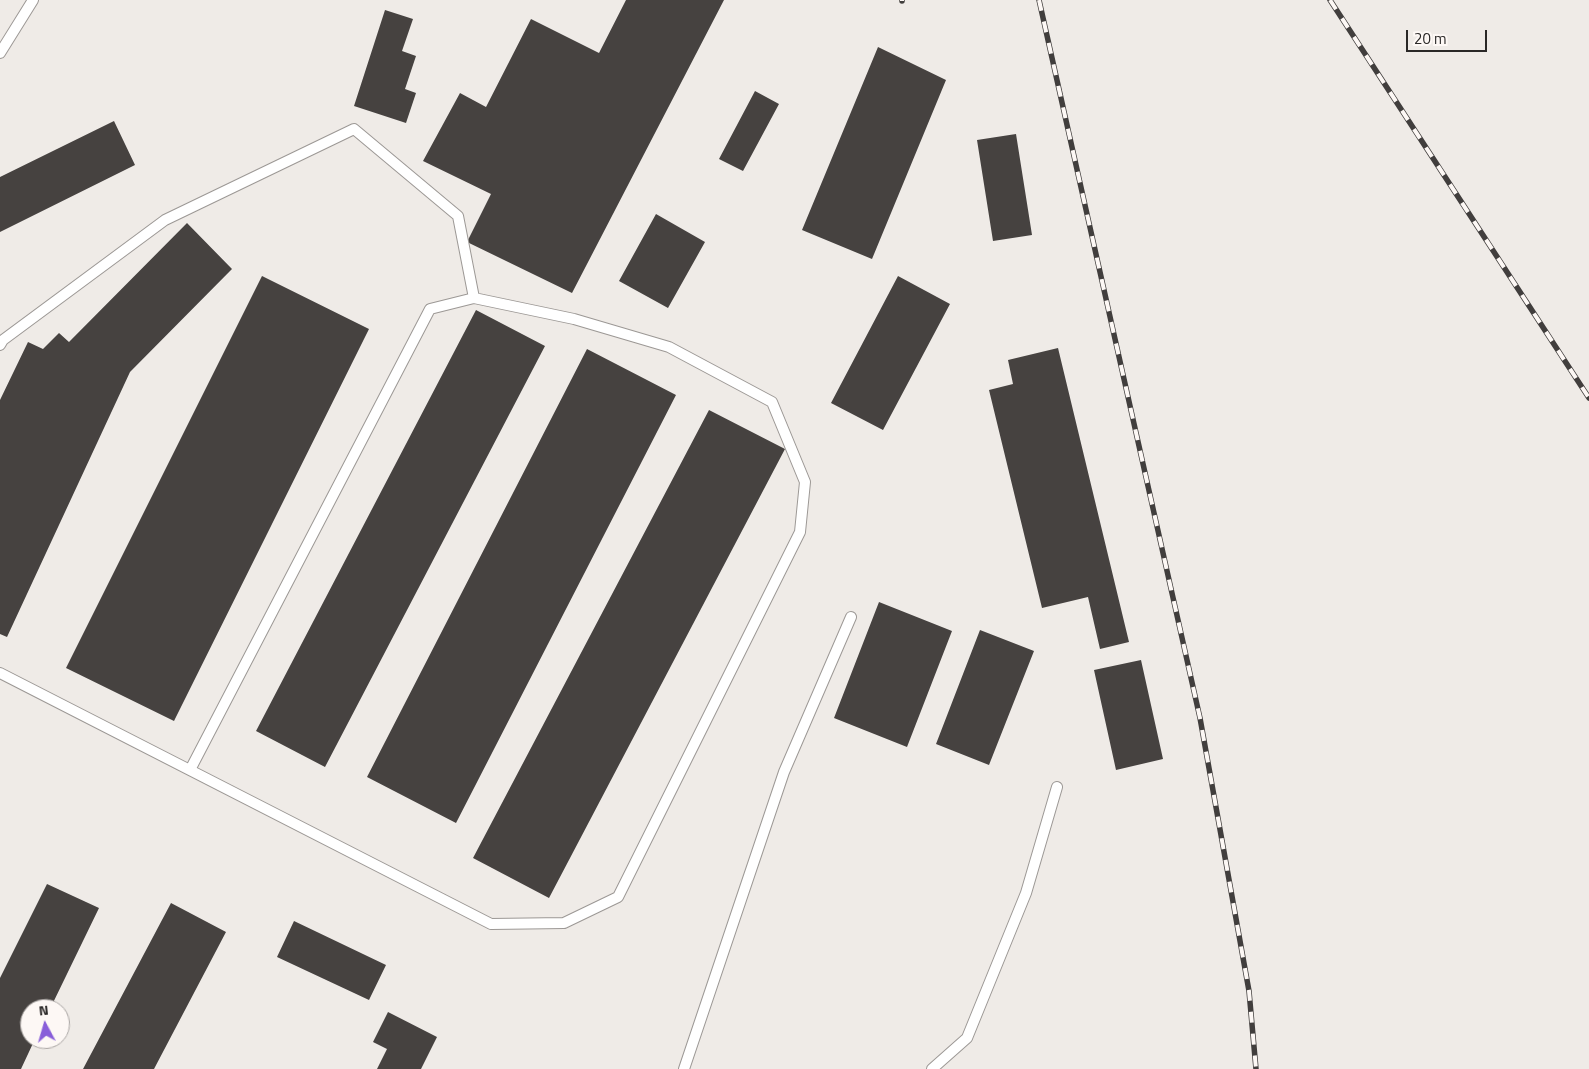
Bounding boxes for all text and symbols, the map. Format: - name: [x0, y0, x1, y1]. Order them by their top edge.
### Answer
- scale bar: [1409, 20, 1490, 52]
- text: 20 m: [1414, 27, 1447, 50]
- north arrow: [20, 999, 70, 1049]
- text: N: [38, 999, 49, 1021]

